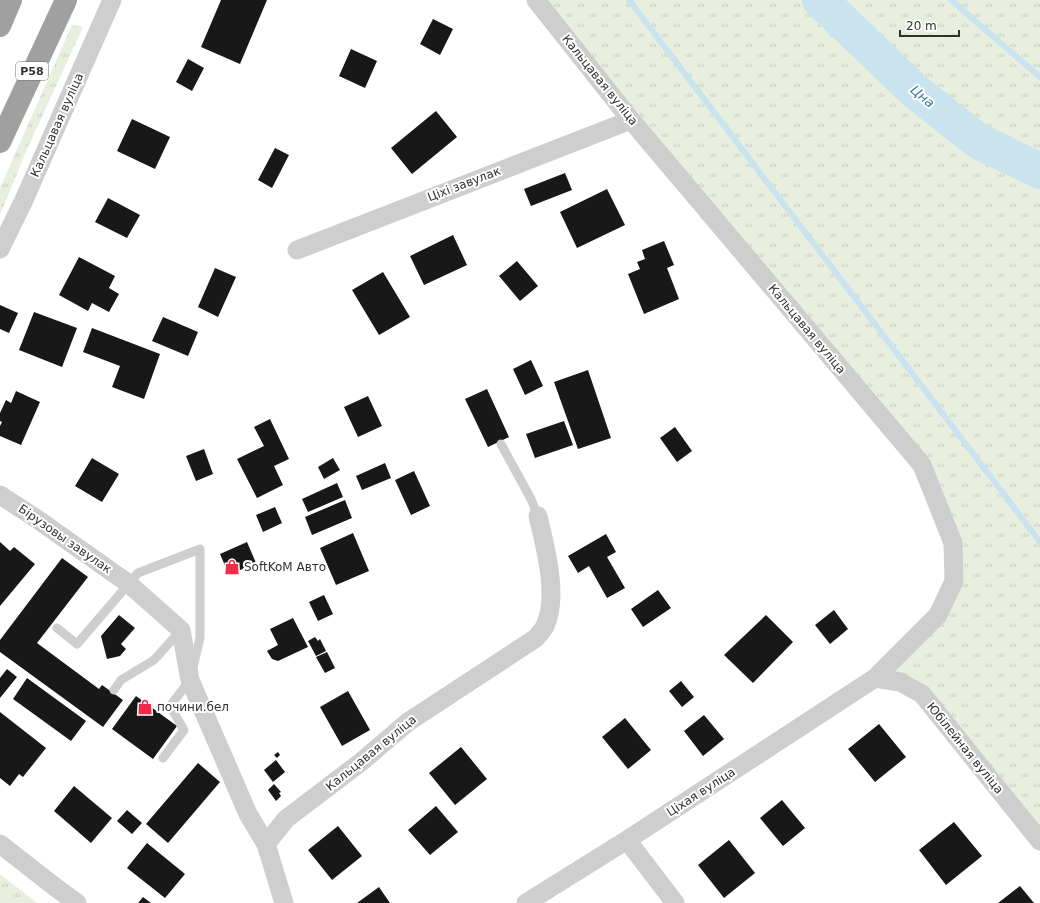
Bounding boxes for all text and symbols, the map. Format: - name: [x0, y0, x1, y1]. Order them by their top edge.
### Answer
- scale bar: [900, 12, 959, 38]
- text: 20 m: [906, 19, 937, 33]
- street label: Кальцавая вуліца: [559, 32, 641, 128]
- road number: Р58: [16, 62, 48, 80]
- street label: Кальцавая вуліца: [28, 71, 86, 179]
- water label: Цна: [908, 82, 938, 111]
- street label: Ціхі завулак: [426, 164, 502, 204]
- street label: Кальцавая вуліца: [766, 281, 848, 377]
- street label: Бірузовы завулак: [16, 502, 114, 576]
- shop icon: SoftKoM Авто: [223, 558, 241, 576]
- place label: SoftKoM Авто: [244, 560, 326, 574]
- shop icon: почини.бел: [136, 698, 154, 716]
- street label: Юбілейная вуліца: [924, 699, 1006, 797]
- place label: почини.бел: [157, 700, 229, 714]
- street label: Кальцавая вуліца: [323, 712, 419, 794]
- street label: Ціхая вуліца: [664, 765, 738, 819]

